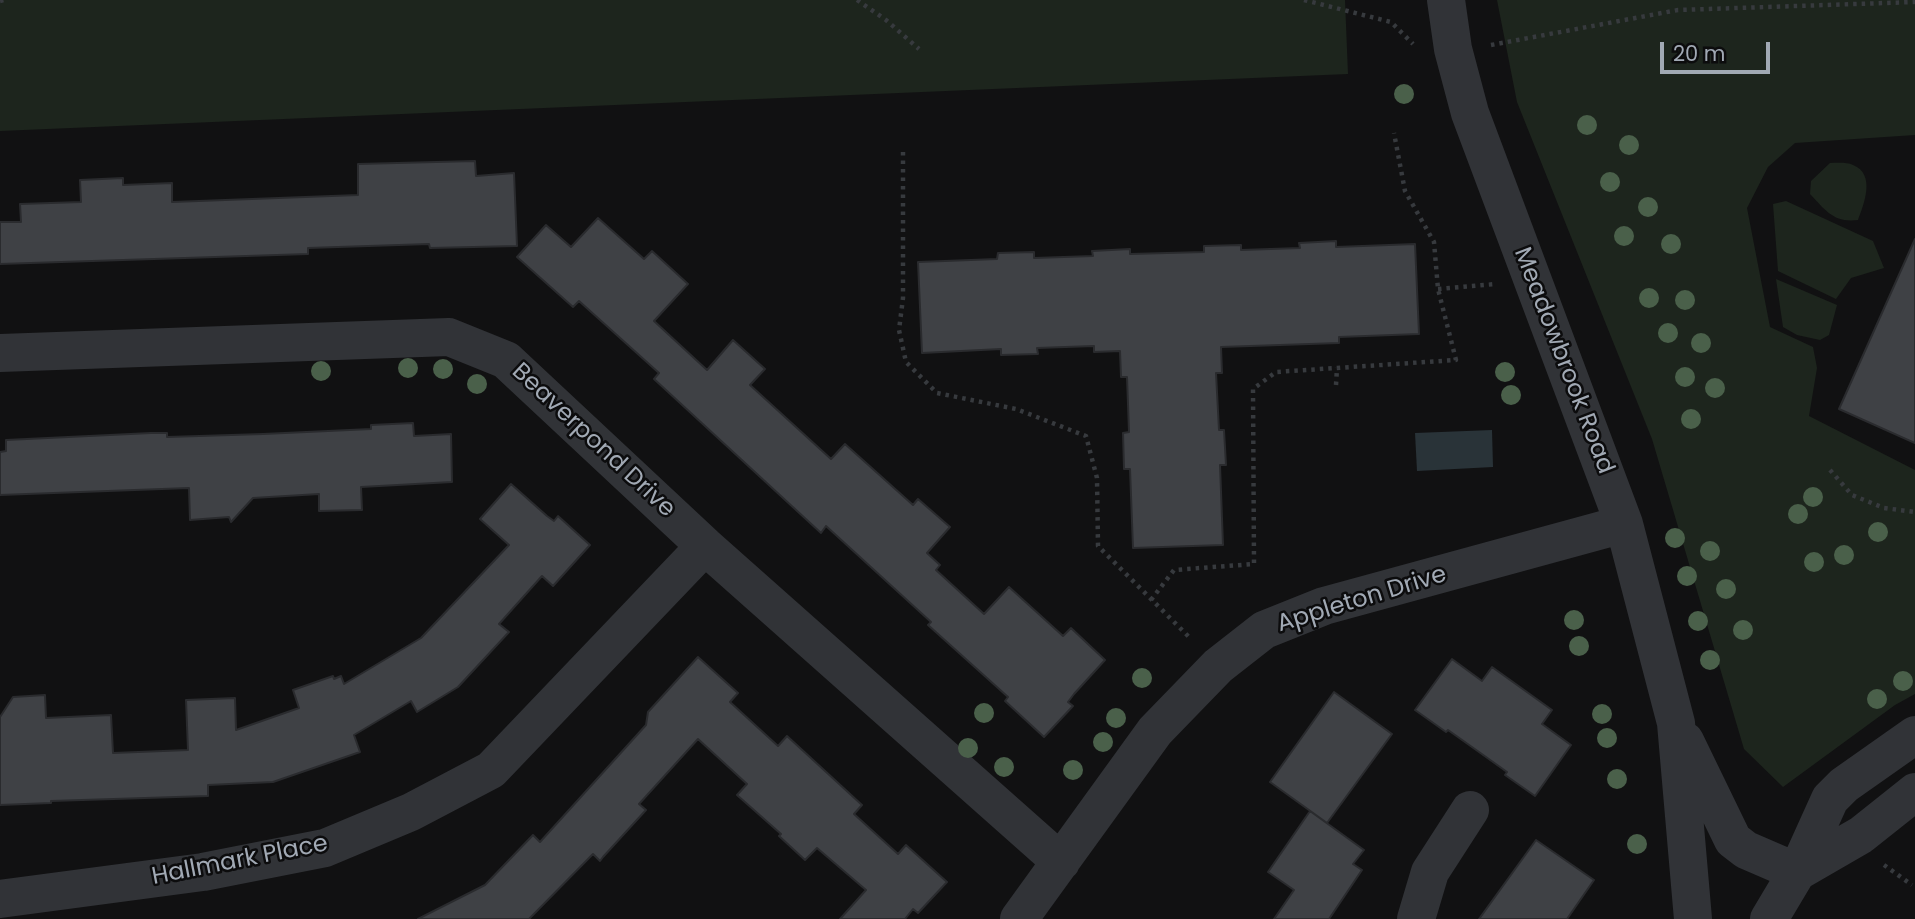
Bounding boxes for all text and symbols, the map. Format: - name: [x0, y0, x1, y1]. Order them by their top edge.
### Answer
- scale bar: [1663, 28, 1773, 72]
- text: 20 m: [1673, 39, 1726, 68]
- street label: Meadowbrook Road: [1507, 244, 1619, 478]
- street label: Beaverpond Drive: [505, 358, 681, 524]
- street label: Appleton Drive: [1274, 561, 1450, 639]
- street label: Hallmark Place: [150, 830, 330, 892]

